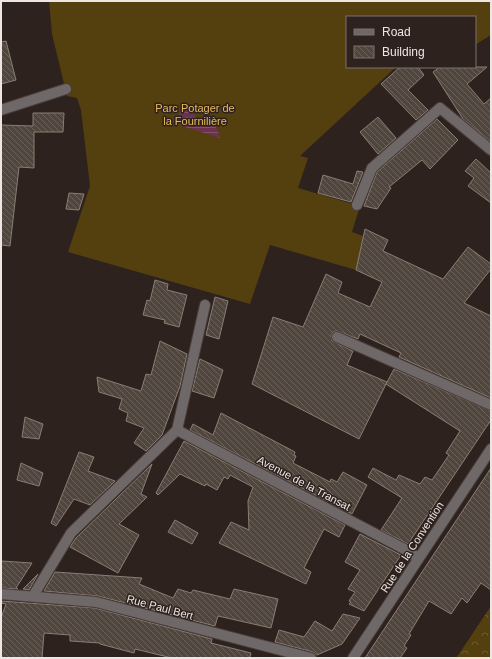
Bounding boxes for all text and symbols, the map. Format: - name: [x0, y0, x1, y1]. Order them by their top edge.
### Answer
- legend: [346, 16, 476, 68]
- text: Road: [382, 25, 411, 39]
- text: Building: [382, 45, 425, 59]
- park label: Parc Potager de la Fournilière: [155, 102, 235, 127]
- street label: Avenue de la Transat: [255, 453, 353, 513]
- street label: Rue de la Convention: [378, 499, 446, 595]
- street label: Rue Paul Bert: [125, 592, 195, 622]

